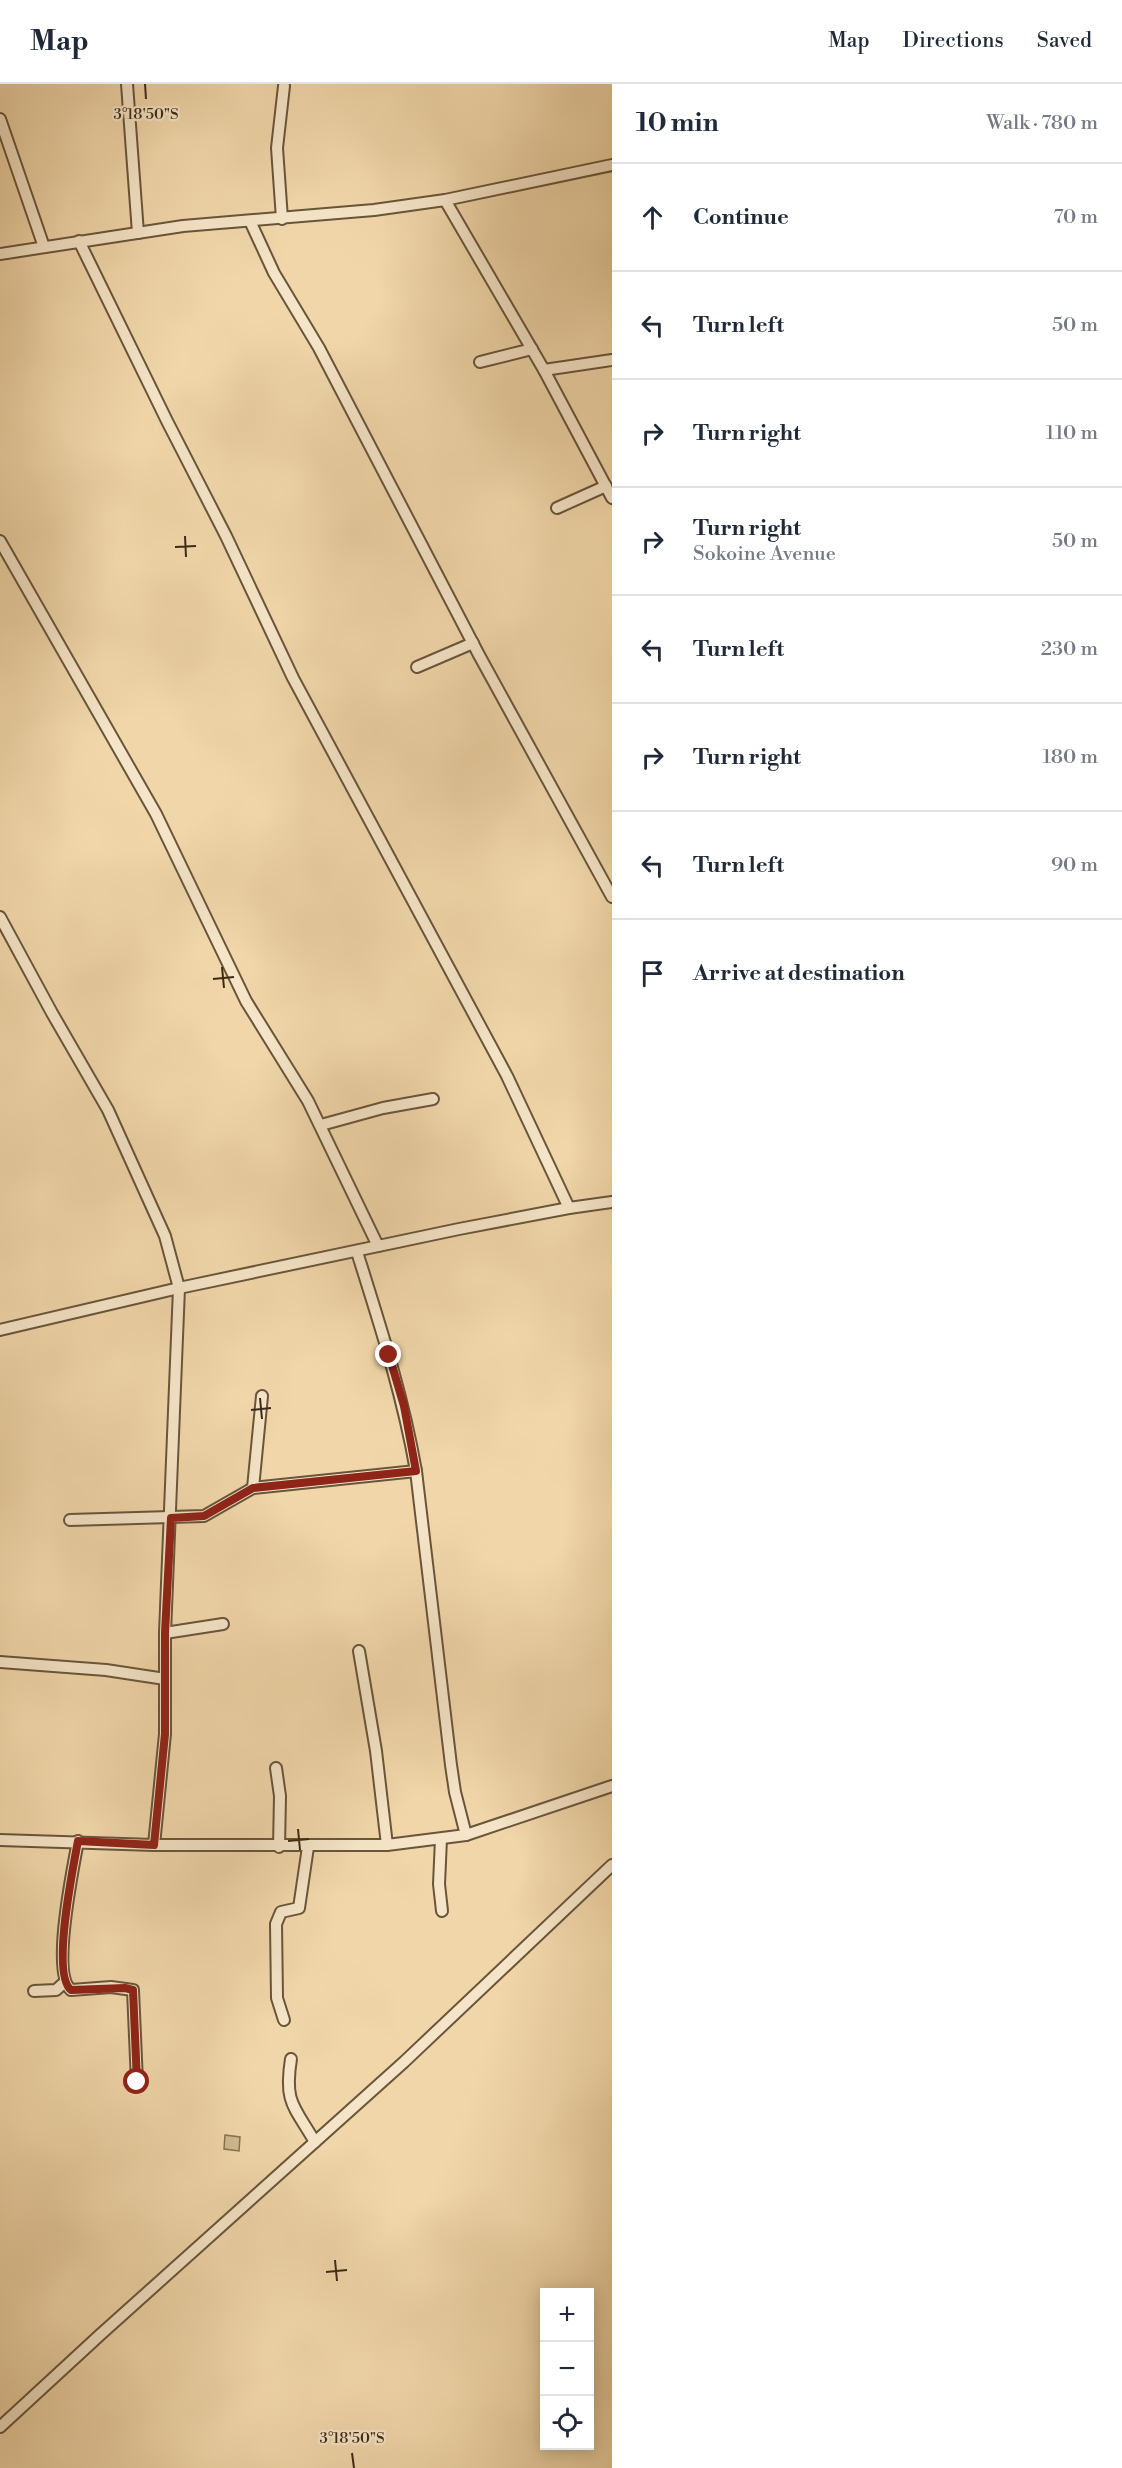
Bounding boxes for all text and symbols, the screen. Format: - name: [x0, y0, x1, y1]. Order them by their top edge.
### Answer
- text: Map: [30, 24, 89, 59]
- text: Map: [828, 28, 870, 54]
- text: Directions: [903, 28, 1004, 54]
- text: Saved: [1037, 28, 1092, 54]
- text: 3°18'50"S: [113, 105, 179, 124]
- text: 10 min: [636, 107, 719, 139]
- text: Walk · 780 m: [986, 111, 1098, 136]
- icon: ahead: [636, 201, 669, 234]
- text: Continue: [693, 204, 789, 231]
- text: 70 m: [1054, 205, 1098, 230]
- icon: left: [636, 309, 669, 342]
- text: Turn left: [693, 312, 784, 339]
- text: 50 m: [1052, 313, 1098, 338]
- icon: right: [636, 417, 669, 450]
- text: Turn right: [693, 420, 801, 447]
- text: 110 m: [1046, 421, 1098, 446]
- text: Turn right: [693, 515, 801, 542]
- icon: right: [636, 525, 669, 558]
- text: 50 m: [1052, 529, 1098, 554]
- text: Sokoine Avenue: [693, 542, 836, 567]
- icon: left: [636, 633, 669, 666]
- text: Turn left: [693, 636, 784, 663]
- text: 230 m: [1041, 637, 1098, 662]
- icon: right: [636, 741, 669, 774]
- text: Turn right: [693, 744, 801, 771]
- text: 180 m: [1043, 745, 1098, 770]
- icon: left: [636, 849, 669, 882]
- text: Turn left: [693, 852, 784, 879]
- text: 90 m: [1051, 853, 1098, 878]
- icon: arrive: [636, 957, 669, 990]
- text: Arrive at destination: [693, 960, 905, 987]
- route end: [375, 1341, 401, 1367]
- route start: [123, 2068, 149, 2094]
- map controls: [540, 2288, 594, 2450]
- button: +: [540, 2288, 594, 2342]
- button: −: [540, 2342, 594, 2396]
- button: locate: [540, 2396, 594, 2450]
- text: 3°18'50"S: [319, 2429, 385, 2448]

